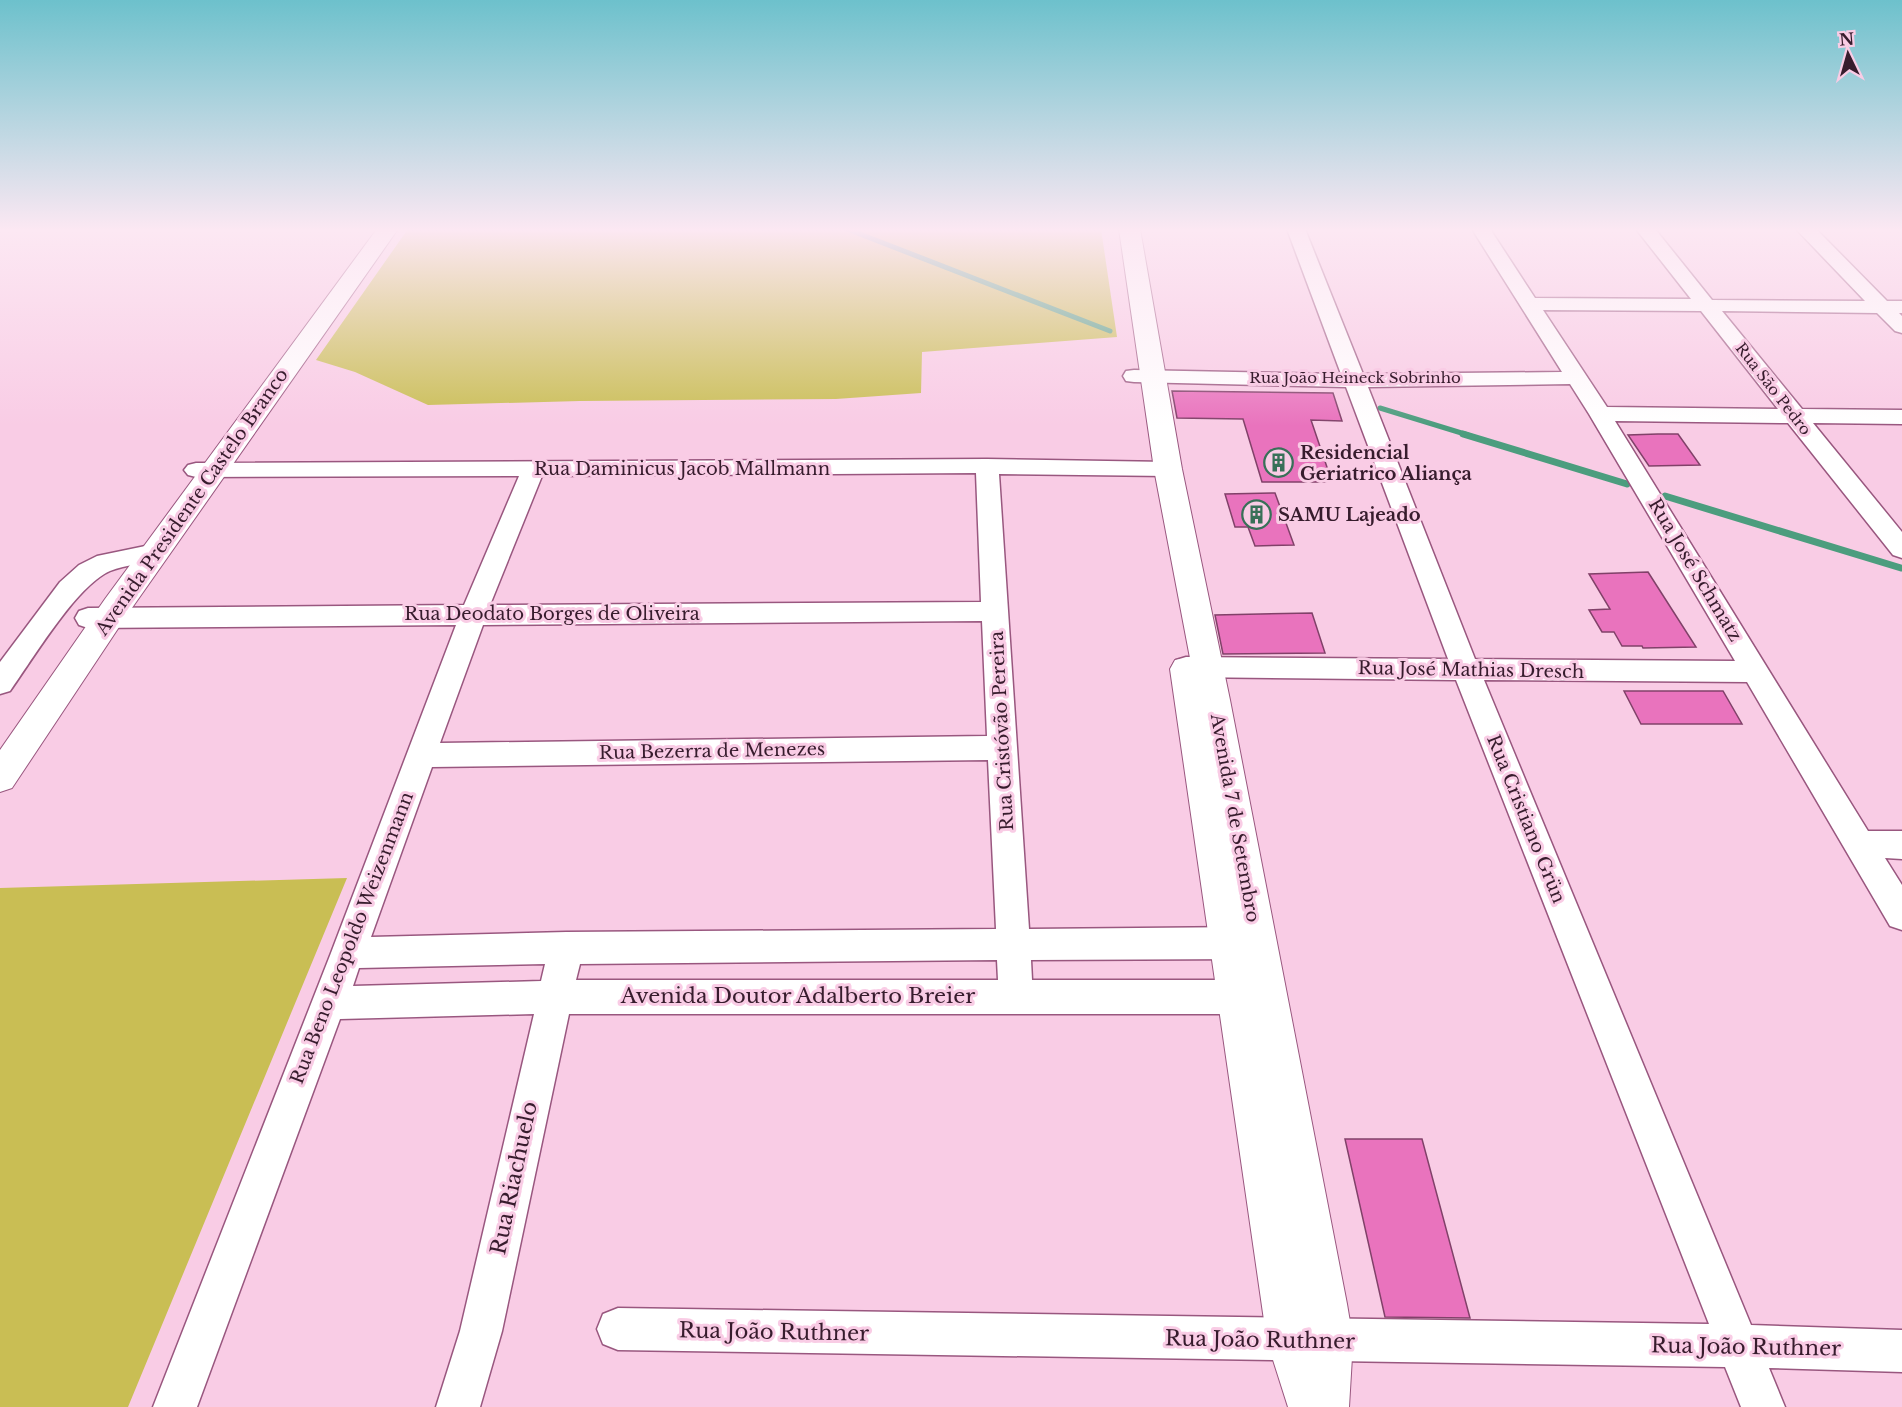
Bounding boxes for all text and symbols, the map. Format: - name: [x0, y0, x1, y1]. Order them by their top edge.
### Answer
- north arrow: [1818, 24, 1878, 84]
- text: N: [1838, 28, 1855, 50]
- street label: Rua São Pedro: [1731, 339, 1815, 439]
- street label: Avenida Presidente Castelo Branco: [90, 364, 293, 640]
- street label: Rua João Heineck Sobrinho: [1249, 368, 1461, 387]
- place label: Residencial Geriatrico Aliança: [1300, 442, 1473, 485]
- building icon: Residencial Geriatrico Aliança: [1263, 447, 1295, 479]
- street label: Rua Daminicus Jacob Mallmann: [534, 458, 830, 480]
- street label: Rua José Schmatz: [1644, 494, 1746, 646]
- building icon: SAMU Lajeado: [1241, 499, 1273, 531]
- place label: SAMU Lajeado: [1278, 504, 1421, 526]
- street label: Rua Deodato Borges de Oliveira: [404, 603, 700, 625]
- street label: Rua Cristóvão Pereira: [986, 631, 1018, 831]
- street label: Rua José Mathias Dresch: [1358, 657, 1584, 683]
- street label: Avenida 7 de Setembro: [1206, 711, 1264, 924]
- street label: Rua Cristiano Grün: [1482, 732, 1570, 906]
- street label: Rua Bezerra de Menezes: [599, 738, 825, 764]
- street label: Rua Beno Leopoldo Weizenmann: [286, 789, 418, 1087]
- street label: Avenida Doutor Adalberto Breier: [620, 983, 975, 1009]
- street label: Rua Riachuelo: [485, 1099, 543, 1257]
- street label: Rua João Ruthner: [679, 1317, 869, 1347]
- street label: Rua João Ruthner: [1165, 1325, 1355, 1355]
- street label: Rua João Ruthner: [1651, 1332, 1841, 1362]

